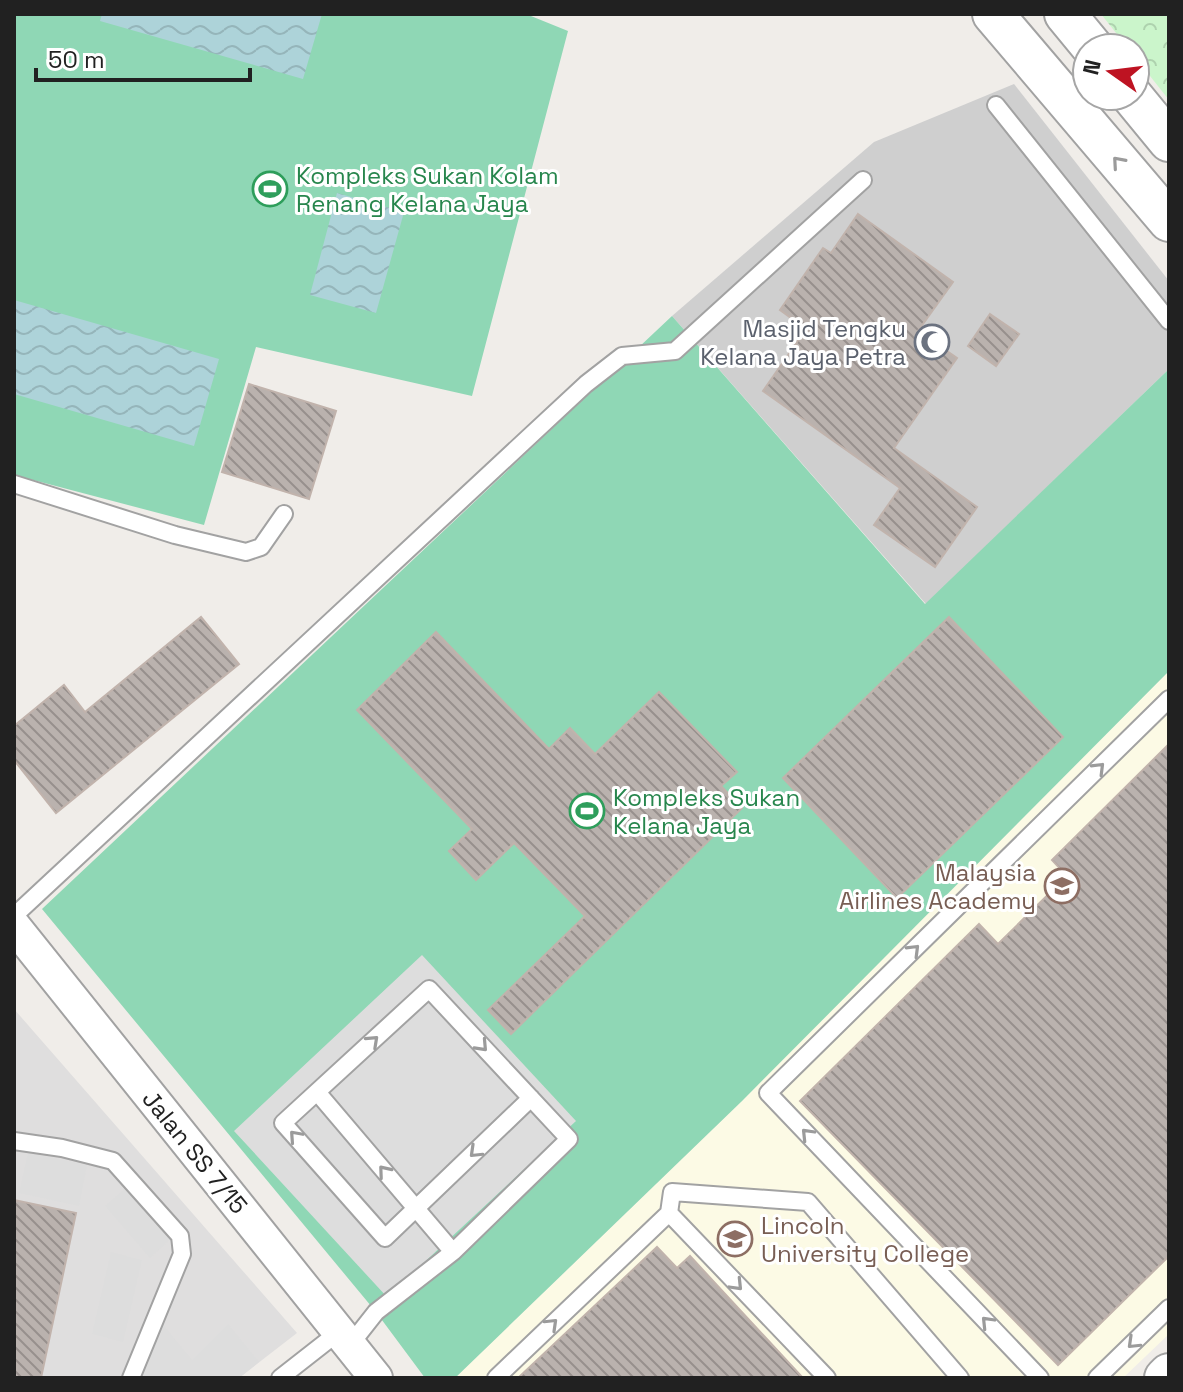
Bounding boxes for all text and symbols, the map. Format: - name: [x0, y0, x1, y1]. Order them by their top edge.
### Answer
- scale bar: [36, 32, 250, 82]
- north arrow: [1071, 32, 1151, 112]
- text: 50 m: [48, 44, 105, 75]
- text: N: [1076, 57, 1107, 78]
- one-way arrow: [1113, 157, 1128, 171]
- place label: Kompleks Sukan Kolam Renang Kelana Jaya: [296, 160, 559, 219]
- sports icon: Kompleks Sukan Kolam Renang Kelana Jaya: [251, 170, 289, 208]
- place label: Masjid Tengku Kelana Jaya Petra: [700, 313, 906, 372]
- mosque icon: Masjid Tengku Kelana Jaya Petra: [913, 323, 951, 361]
- one-way arrow: [1090, 763, 1104, 777]
- place label: Kompleks Sukan Kelana Jaya: [613, 782, 800, 841]
- sports icon: Kompleks Sukan Kelana Jaya: [568, 792, 606, 830]
- place label: Malaysia Airlines Academy: [839, 857, 1036, 916]
- school or university icon: Malaysia Airlines Academy: [1043, 867, 1081, 905]
- one-way arrow: [905, 945, 919, 959]
- one-way arrow: [364, 1035, 378, 1050]
- one-way arrow: [473, 1037, 488, 1051]
- street label: Jalan SS 7/15: [136, 1084, 254, 1220]
- one-way arrow: [801, 1129, 816, 1143]
- one-way arrow: [290, 1131, 304, 1146]
- one-way arrow: [470, 1143, 484, 1157]
- one-way arrow: [379, 1166, 394, 1181]
- place label: Lincoln University College: [761, 1210, 969, 1269]
- school or university icon: Lincoln University College: [716, 1220, 754, 1258]
- one-way arrow: [728, 1275, 742, 1290]
- one-way arrow: [981, 1317, 996, 1331]
- one-way arrow: [543, 1319, 557, 1334]
- one-way arrow: [1128, 1334, 1142, 1348]

